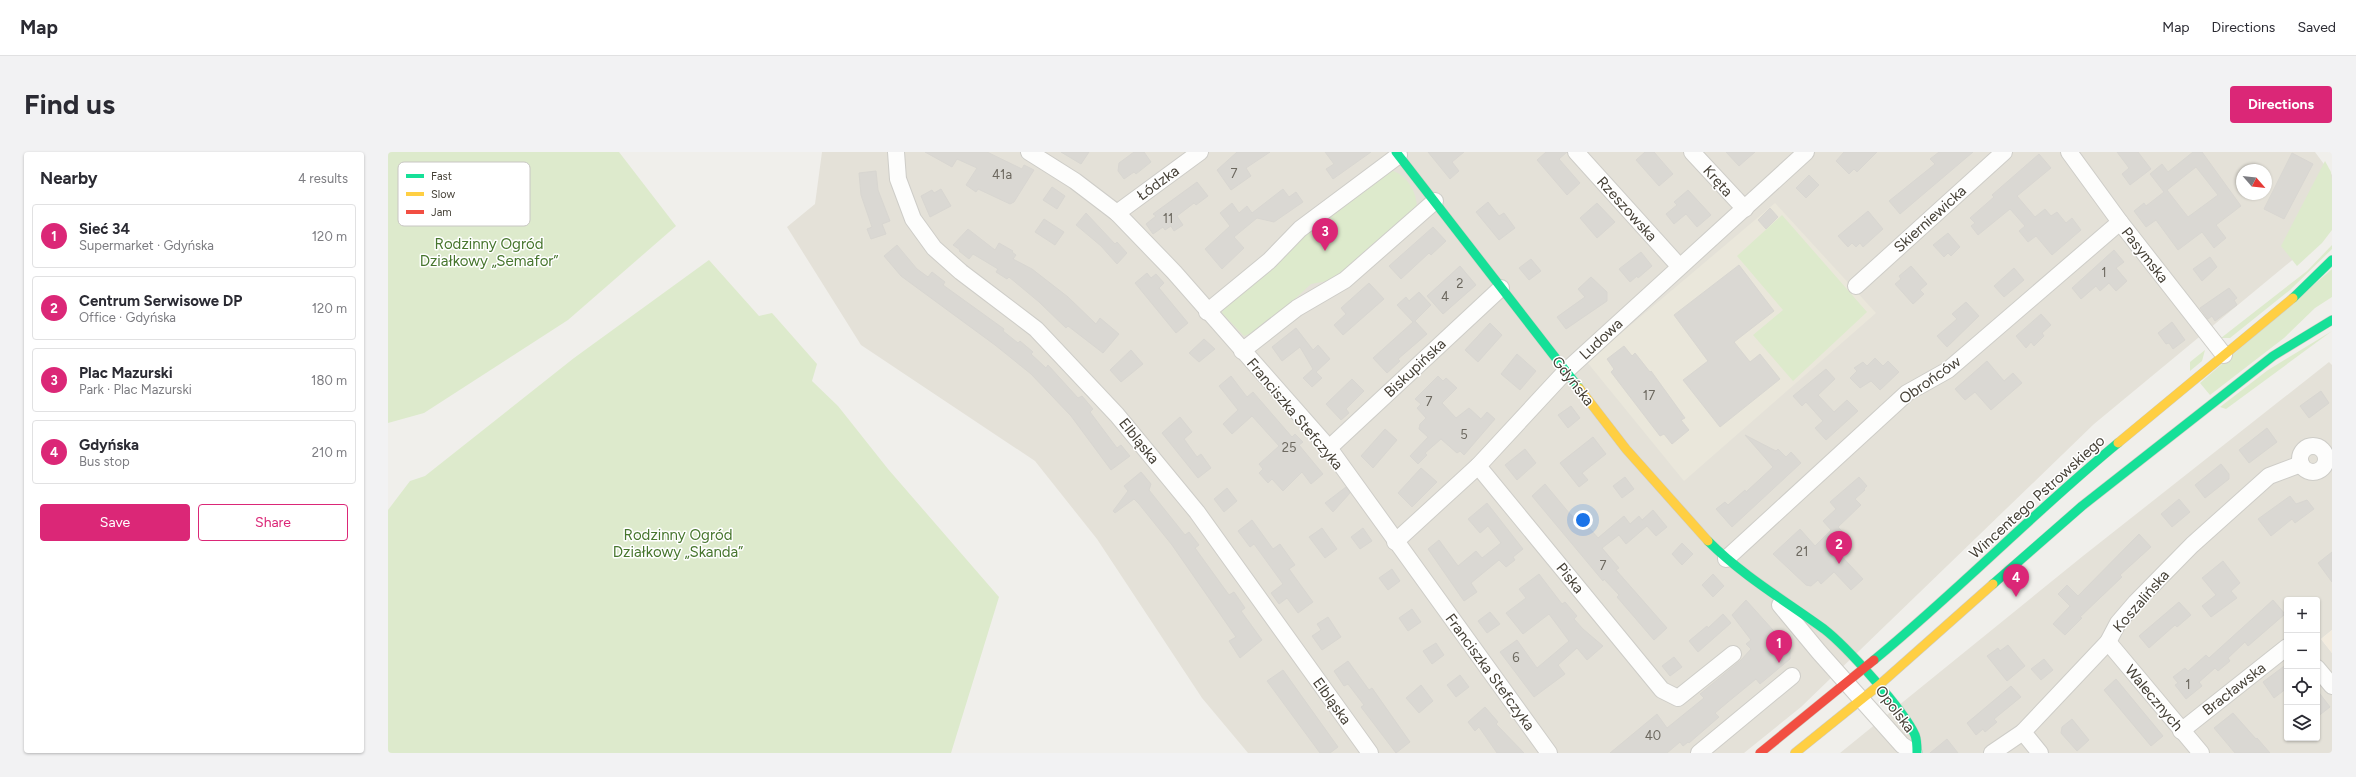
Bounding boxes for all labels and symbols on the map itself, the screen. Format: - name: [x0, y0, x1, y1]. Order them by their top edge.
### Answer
- legend: [398, 162, 530, 226]
- street label: Łódzka: [1134, 162, 1182, 204]
- street label: Kręta: [1699, 162, 1737, 200]
- north arrow: [2236, 164, 2272, 200]
- house number: 7: [1231, 166, 1238, 181]
- house number: 41a: [992, 167, 1012, 182]
- text: Fast: [431, 170, 452, 183]
- street label: Rzeszowska: [1593, 173, 1661, 245]
- street label: Skierniewicka: [1890, 182, 1970, 256]
- text: Slow: [431, 188, 455, 201]
- text: Jam: [431, 206, 452, 219]
- house number: 11: [1163, 211, 1173, 226]
- pin: 3: [1312, 218, 1338, 251]
- street label: Pasymska: [2118, 224, 2172, 286]
- park label: Rodzinny Ogród Działkowy „Semafor”: [420, 235, 558, 270]
- house number: 1: [2101, 265, 2107, 280]
- house number: 2: [1456, 276, 1464, 291]
- house number: 4: [1441, 289, 1449, 304]
- street label: Ludowa: [1576, 314, 1626, 364]
- street label: Biskupińska: [1380, 335, 1450, 401]
- street label: Obrońców: [1896, 352, 1964, 408]
- street label: Gdyńska: [1548, 353, 1598, 409]
- street label: Franciszka Stefczyka: [1243, 355, 1347, 473]
- house number: 17: [1643, 388, 1655, 403]
- house number: 7: [1426, 394, 1433, 409]
- street label: Elbląska: [1115, 414, 1163, 468]
- house number: 5: [1460, 427, 1468, 442]
- street label: Wincentego Pstrowskiego: [1966, 431, 2109, 563]
- house number: 25: [1282, 440, 1296, 455]
- your location: [1573, 510, 1593, 530]
- park label: Rodzinny Ogród Działkowy „Skanda”: [613, 526, 743, 561]
- pin: 2: [1826, 531, 1852, 564]
- house number: 21: [1796, 544, 1808, 559]
- house number: 7: [1600, 558, 1607, 573]
- street label: Piska: [1552, 559, 1588, 597]
- pin: 4: [2003, 564, 2029, 597]
- street label: Koszalińska: [2109, 566, 2173, 636]
- street label: Franciszka Stefczyka: [1442, 610, 1538, 734]
- pin: 1: [1766, 630, 1792, 663]
- house number: 6: [1512, 650, 1520, 665]
- street label: Bracławska: [2199, 659, 2269, 719]
- street label: Walecznych: [2121, 661, 2187, 735]
- street label: Elbląska: [1309, 674, 1355, 728]
- house number: 1: [2185, 677, 2191, 692]
- street label: Opolska: [1871, 682, 1919, 736]
- house number: 40: [1645, 728, 1661, 743]

